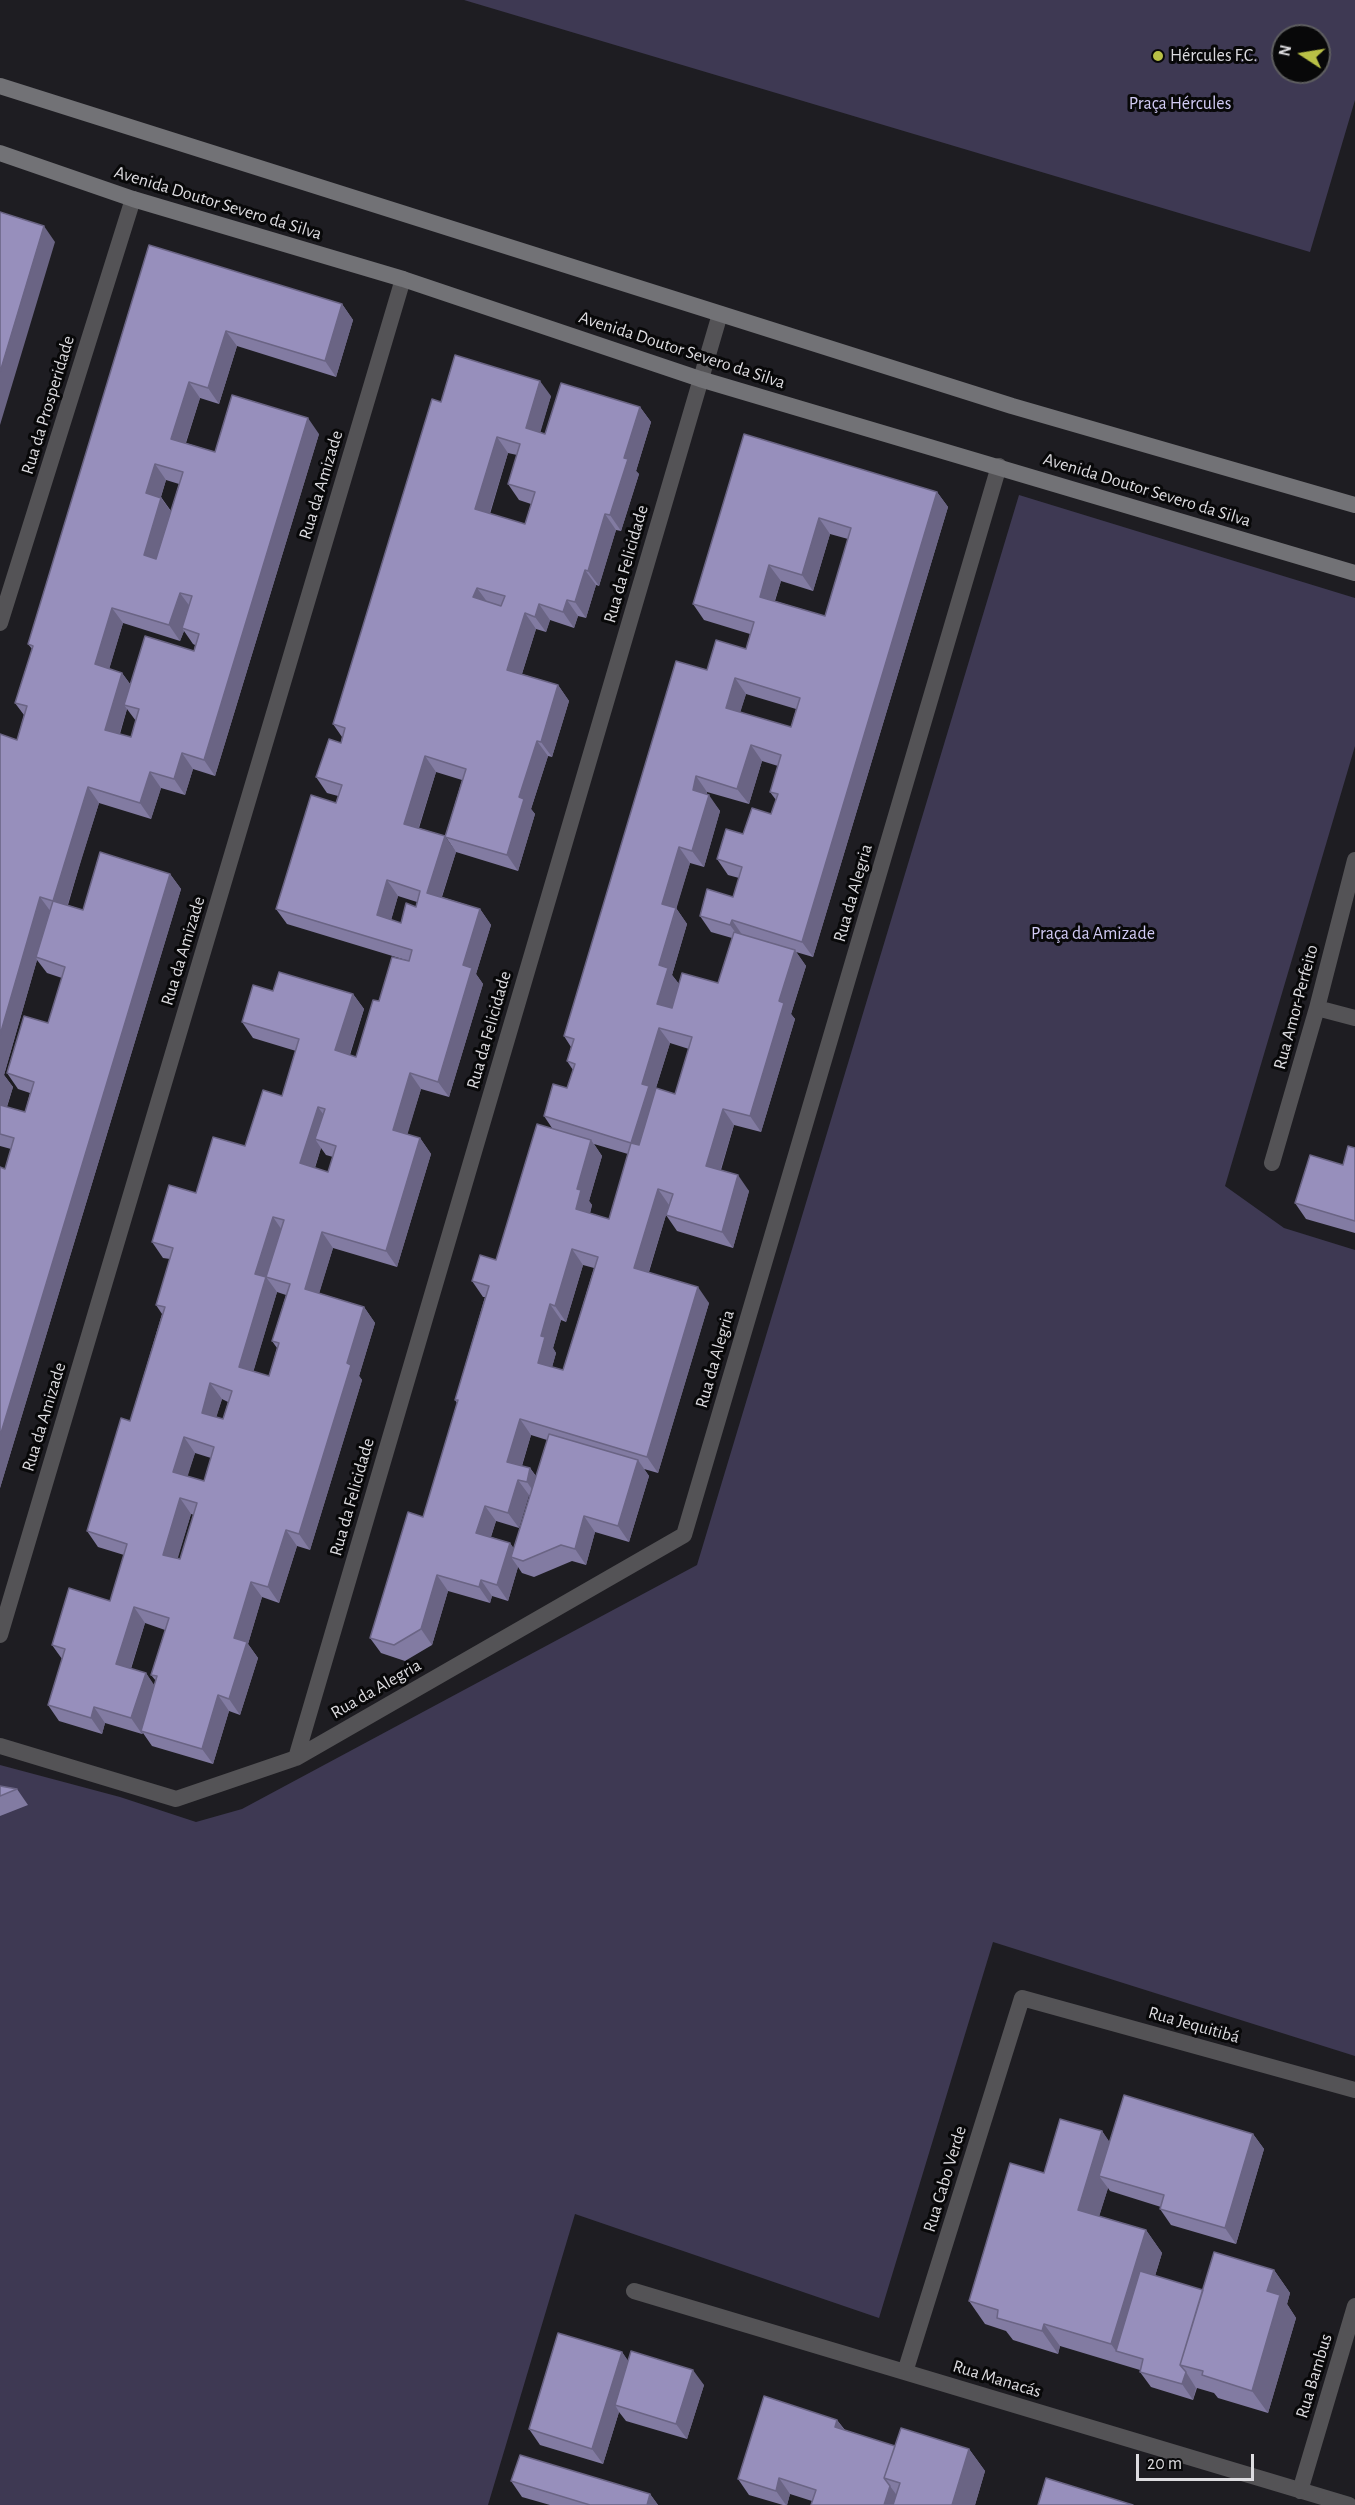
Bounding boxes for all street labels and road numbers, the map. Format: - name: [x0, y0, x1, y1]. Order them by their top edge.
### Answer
- street label: Avenida Doutor Severo da Silva: [112, 161, 324, 245]
- street label: Avenida Doutor Severo da Silva: [576, 306, 788, 394]
- street label: Rua da Prosperidade: [17, 333, 79, 477]
- street label: Rua da Amizade: [294, 428, 348, 542]
- street label: Avenida Doutor Severo da Silva: [1041, 448, 1253, 532]
- street label: Rua da Felicidade: [599, 503, 653, 625]
- street label: Rua da Alegria: [829, 842, 877, 944]
- street label: Rua da Amizade: [156, 894, 210, 1008]
- street label: Rua Amor-Perfeito: [1269, 942, 1323, 1072]
- street label: Rua da Felicidade: [462, 969, 516, 1091]
- street label: Rua da Alegria: [691, 1308, 739, 1410]
- street label: Rua da Amizade: [17, 1360, 71, 1474]
- street label: Rua da Felicidade: [325, 1436, 379, 1558]
- street label: Rua da Alegria: [327, 1654, 425, 1724]
- street label: Rua Jequitibá: [1146, 2002, 1242, 2048]
- street label: Rua Cabo Verde: [919, 2123, 971, 2235]
- street label: Rua Bambus: [1291, 2331, 1337, 2421]
- street label: Rua Manacás: [950, 2355, 1044, 2403]

